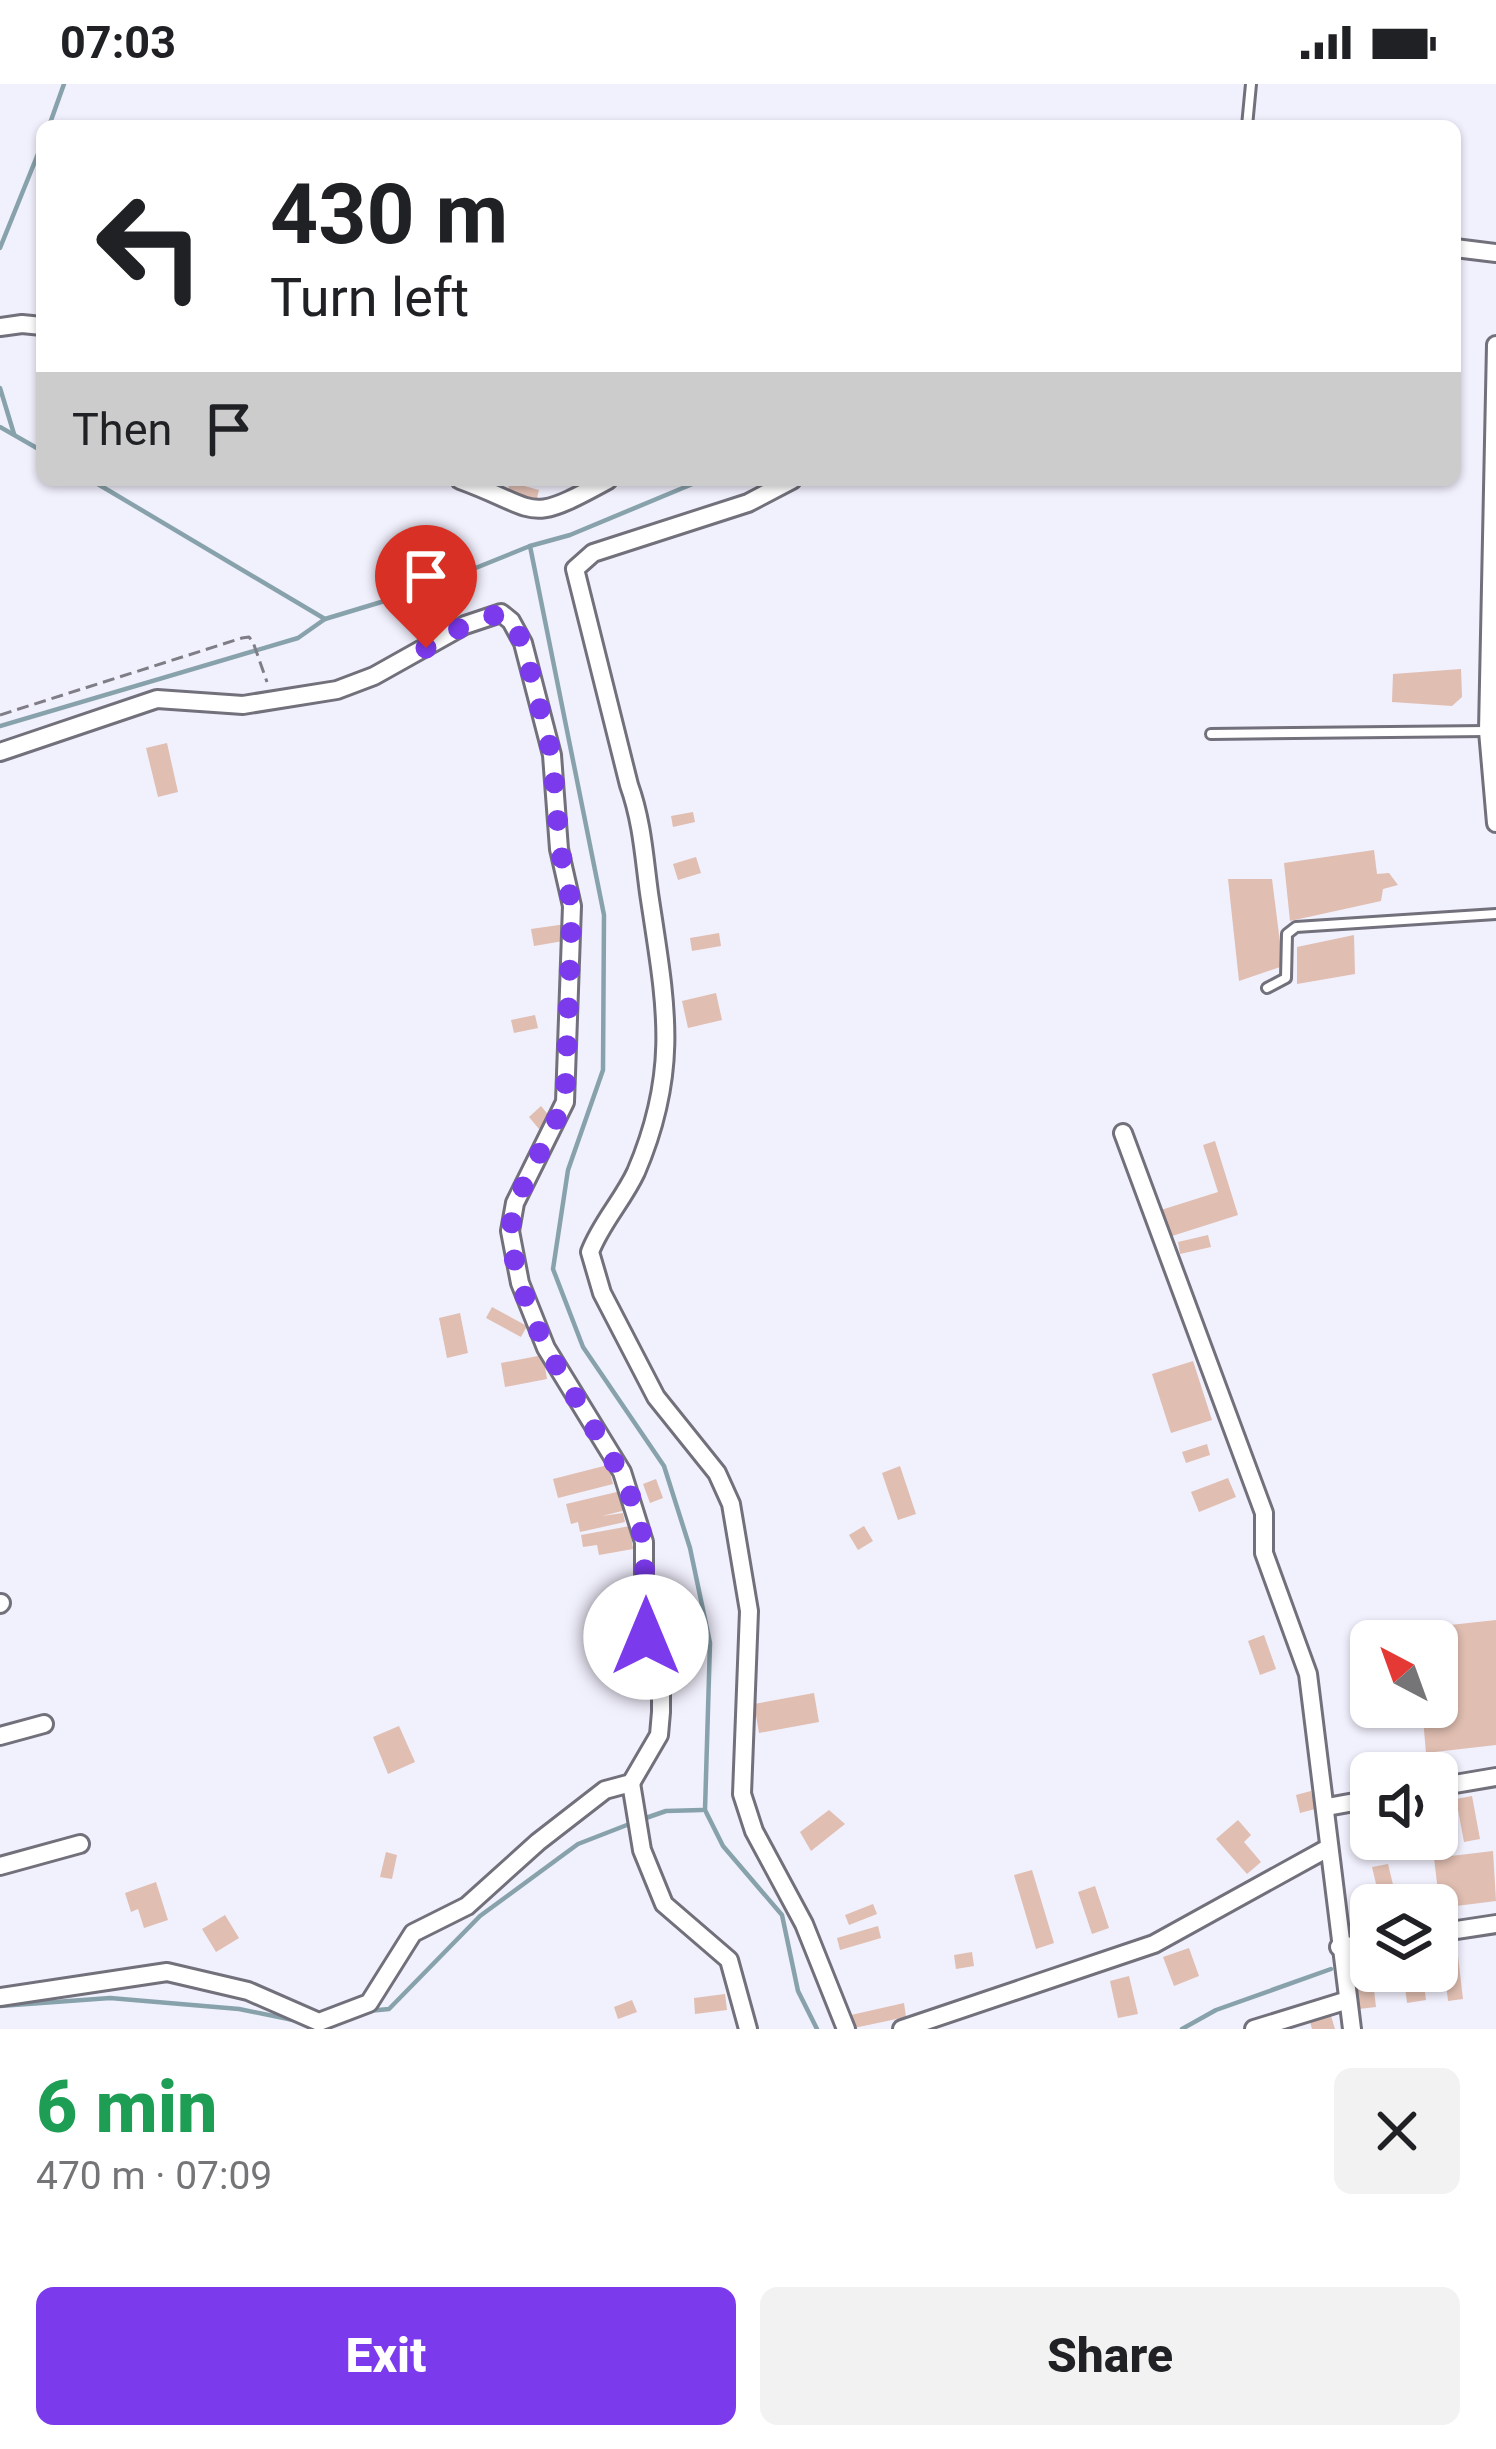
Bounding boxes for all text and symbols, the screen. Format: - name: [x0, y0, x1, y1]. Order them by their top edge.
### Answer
- text: 07:03: [60, 16, 176, 69]
- text: 430 m: [270, 165, 508, 264]
- icon: left: [72, 168, 228, 324]
- text: Turn left: [270, 266, 469, 329]
- icon: arrive: [196, 396, 262, 462]
- text: Then: [72, 403, 172, 456]
- pin: [375, 525, 477, 648]
- icon: arrive: [393, 543, 459, 609]
- position arrow: [583, 1574, 709, 1700]
- north arrow: [1350, 1620, 1458, 1728]
- map controls: [1350, 1620, 1458, 1992]
- button: sound: [1350, 1752, 1458, 1860]
- button: layers: [1350, 1884, 1458, 1992]
- text: 6 min: [36, 2065, 218, 2150]
- button: close: [1334, 2068, 1460, 2194]
- text: 470 m · 07:09: [36, 2153, 272, 2199]
- button: Exit: [36, 2287, 736, 2425]
- button: Share: [760, 2287, 1460, 2425]

